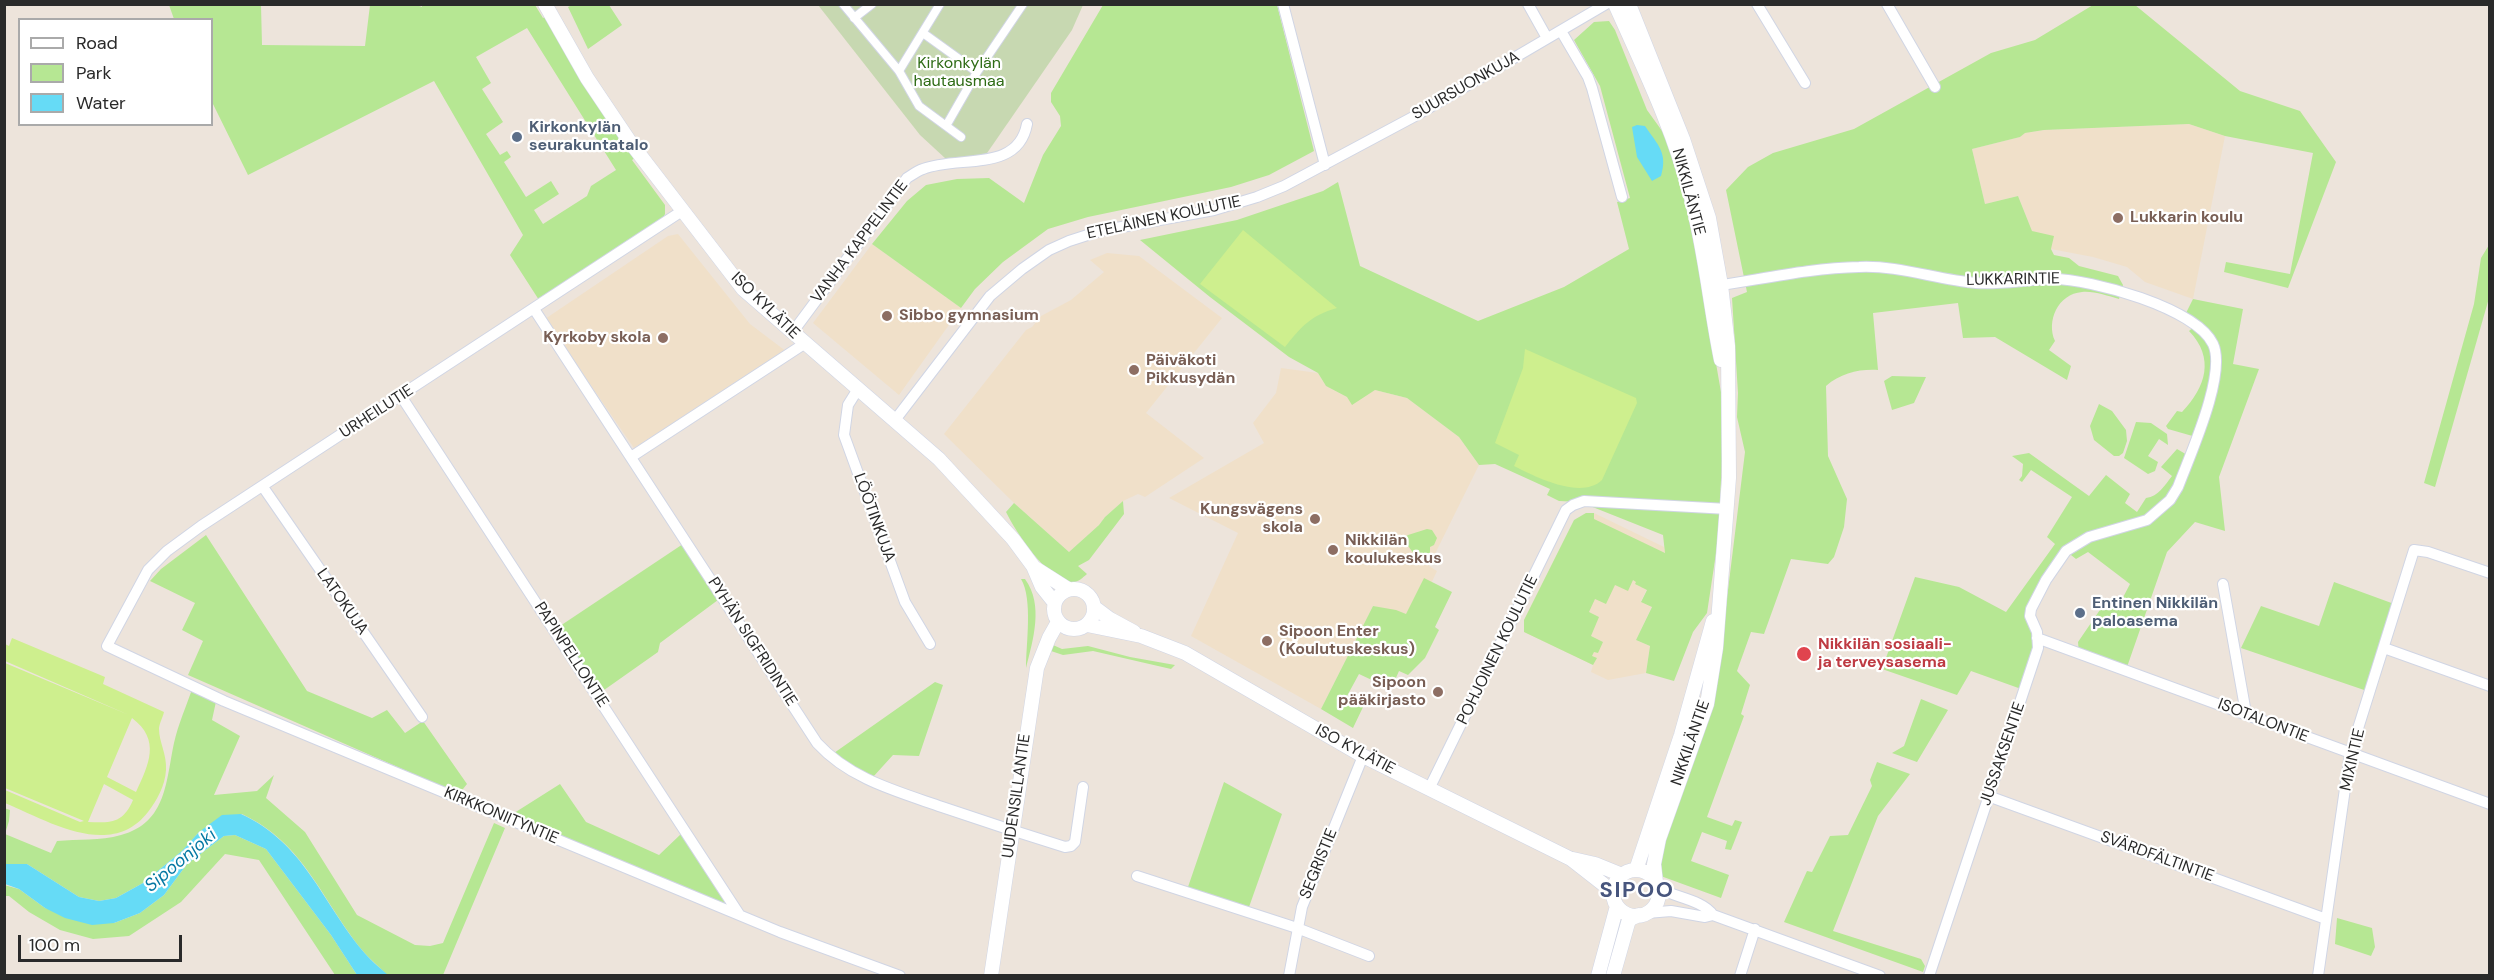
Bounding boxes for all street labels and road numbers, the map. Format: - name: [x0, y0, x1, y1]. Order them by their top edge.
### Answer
- street label: SUURSUONKUJA: [1409, 47, 1523, 125]
- street label: NIKKILÄNTIE: [1667, 146, 1709, 238]
- street label: VANHA KAPPELINTIE: [807, 177, 913, 307]
- street label: ETELÄINEN KOULUTIE: [1085, 192, 1243, 244]
- street label: ISO KYLÄTIE: [727, 269, 803, 343]
- street label: LUKKARINTIE: [1966, 270, 2060, 290]
- street label: URHEILUTIE: [337, 381, 417, 443]
- street label: LÖÖTINKUJA: [849, 471, 899, 565]
- street label: LATOKUJA: [312, 565, 372, 639]
- street label: POHJOINEN KOULUTIE: [1453, 572, 1543, 728]
- street label: PYHÄN SIGFRIDINTIE: [703, 574, 801, 710]
- street label: PAPINPELLONTIE: [530, 599, 612, 711]
- street label: ISOTALONTIE: [2215, 695, 2311, 747]
- street label: NIKKILÄNTIE: [1667, 698, 1715, 788]
- street label: JUSSAKSENTIE: [1976, 700, 2030, 808]
- street label: ISO KYLÄTIE: [1312, 721, 1398, 779]
- street label: MIXINTIE: [2337, 727, 2369, 793]
- street label: UUDENSILLANTIE: [999, 733, 1035, 859]
- street label: KIRKKONIITYNTIE: [441, 783, 561, 849]
- street label: SEGRISTIE: [1296, 826, 1342, 902]
- street label: SVÄRDFÄLTINTIE: [2098, 828, 2216, 886]

